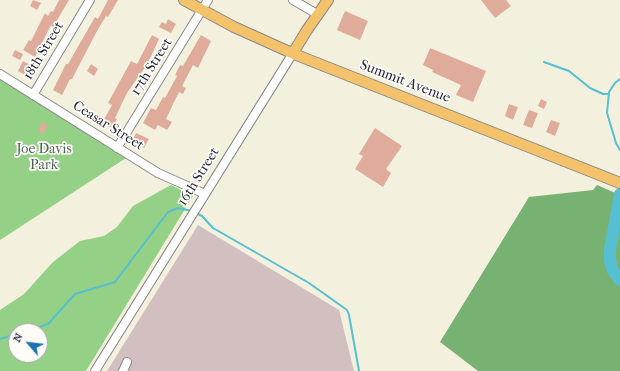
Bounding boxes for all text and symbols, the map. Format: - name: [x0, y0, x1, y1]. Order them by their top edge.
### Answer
- street label: 18th Street: [20, 19, 68, 83]
- street label: 17th Street: [128, 35, 176, 99]
- street label: Summit Avenue: [357, 57, 453, 107]
- street label: Ceasar Street: [69, 98, 147, 154]
- park label: Joe Davis Park: [16, 142, 72, 174]
- street label: 16th Street: [175, 145, 223, 209]
- north arrow: [8, 323, 48, 363]
- text: N: [10, 331, 26, 344]

